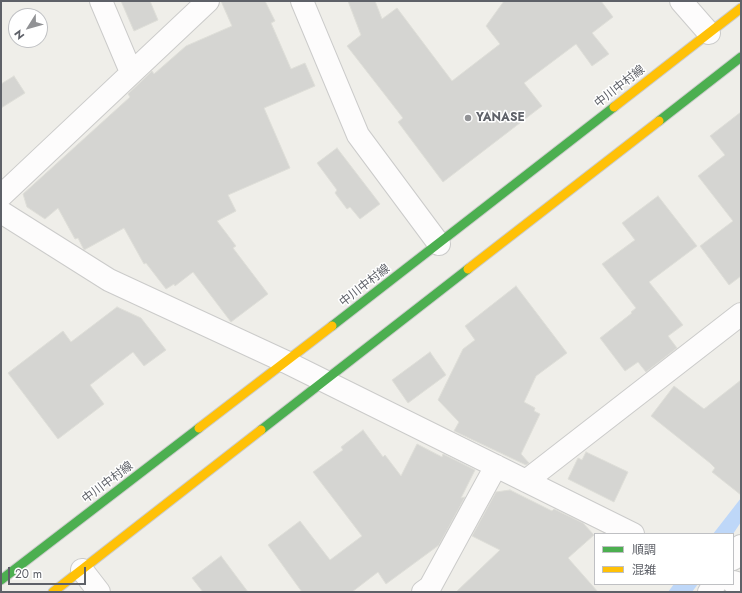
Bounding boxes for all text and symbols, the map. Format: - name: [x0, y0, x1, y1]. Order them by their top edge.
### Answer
- north arrow: [8, 8, 48, 48]
- text: N: [10, 26, 28, 43]
- street label: 中川中村線: [592, 63, 648, 111]
- place label: YANASE: [476, 111, 525, 125]
- marker: YANASE: [463, 113, 473, 123]
- street label: 中川中村線: [337, 262, 393, 310]
- street label: 中川中村線: [80, 459, 136, 507]
- legend: [594, 533, 734, 585]
- text: 順調: [632, 541, 656, 559]
- scale bar: [10, 559, 88, 585]
- text: 混雑: [632, 561, 656, 579]
- text: 20 m: [15, 565, 42, 583]

